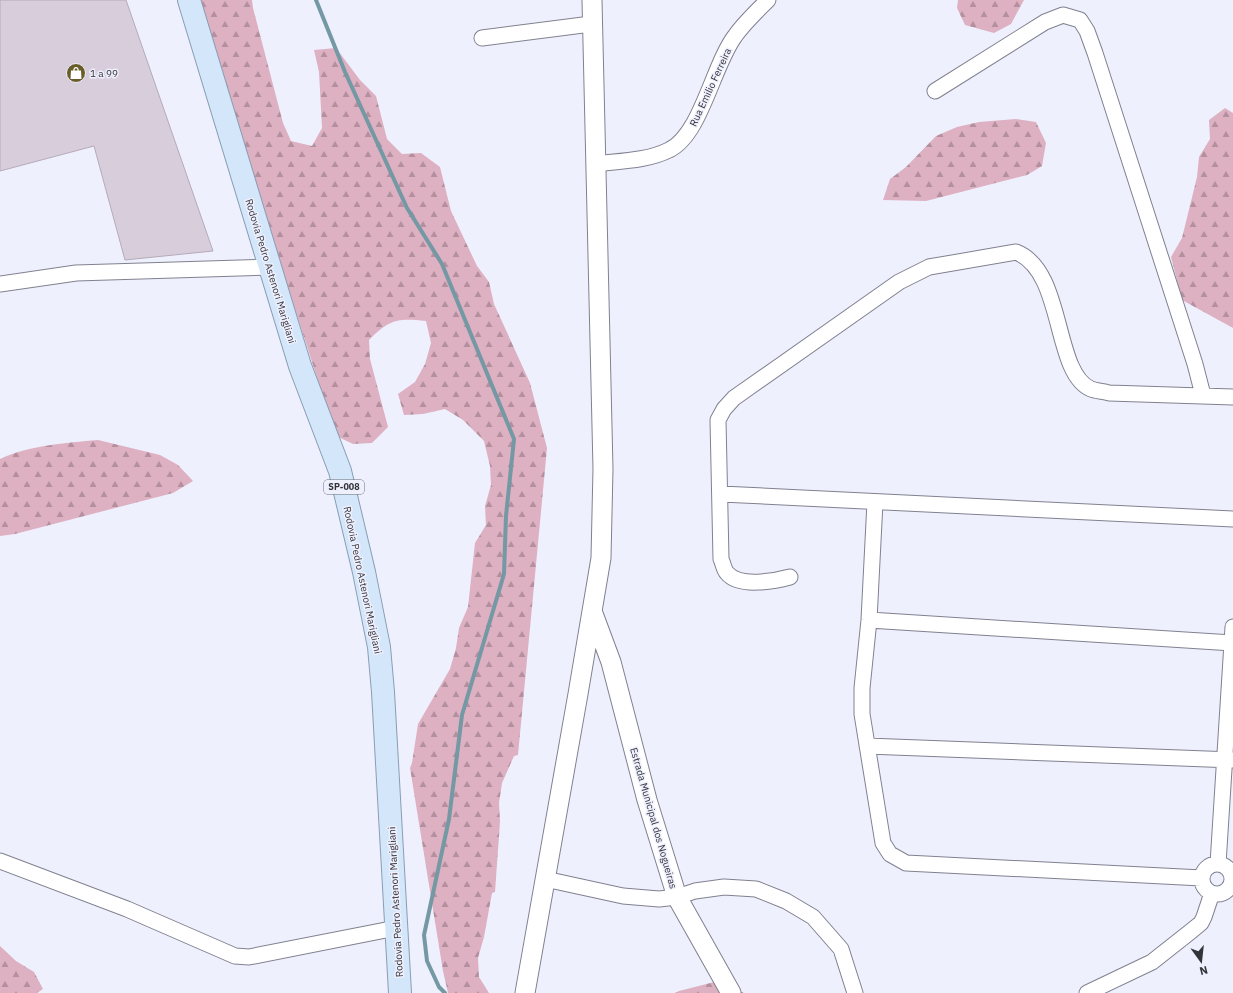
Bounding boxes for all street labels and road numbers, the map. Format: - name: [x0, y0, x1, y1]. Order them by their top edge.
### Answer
- street label: Rua Emilio Ferreira: [687, 45, 735, 129]
- street label: Rodovia Pedro Astenori Marigliani: [242, 197, 299, 345]
- road number: SP-008: [324, 480, 364, 494]
- street label: Rodovia Pedro Astenori Marigliani: [340, 505, 385, 655]
- street label: Estrada Municipal dos Nogueiras: [627, 746, 680, 890]
- street label: Rodovia Pedro Astenori Marigliani: [385, 826, 406, 978]

